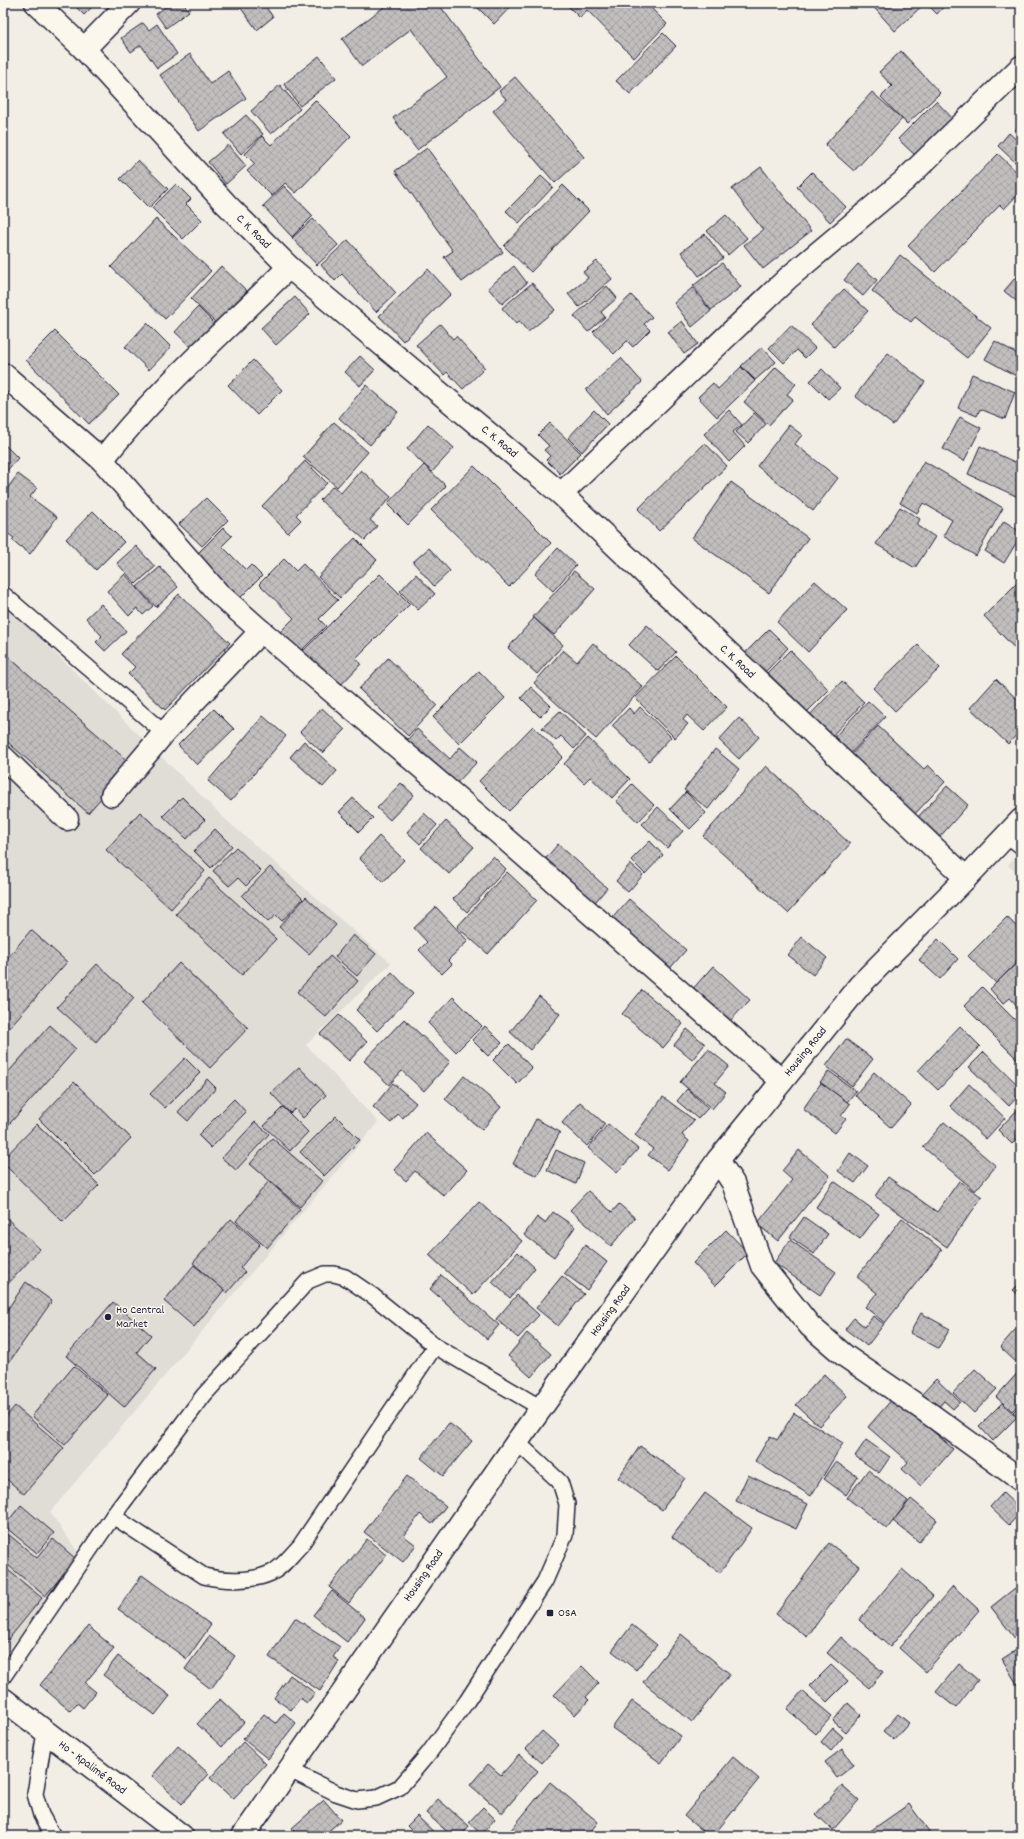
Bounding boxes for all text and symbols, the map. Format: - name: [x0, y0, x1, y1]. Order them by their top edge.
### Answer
- street label: C. K. Road: [232, 211, 274, 253]
- street label: C. K. Road: [477, 422, 521, 462]
- street label: C. K. Road: [715, 641, 759, 683]
- street label: Housing Road: [781, 1023, 831, 1081]
- street label: Housing Road: [587, 1282, 635, 1340]
- place label: Ho Central Market: [116, 1302, 164, 1333]
- marker: Ho Central Market: [103, 1312, 113, 1322]
- street label: Housing Road: [400, 1547, 448, 1605]
- place label: OSA: [558, 1605, 577, 1622]
- marker: OSA: [545, 1608, 555, 1618]
- street label: Ho - Kpalimé Road: [54, 1737, 130, 1799]

